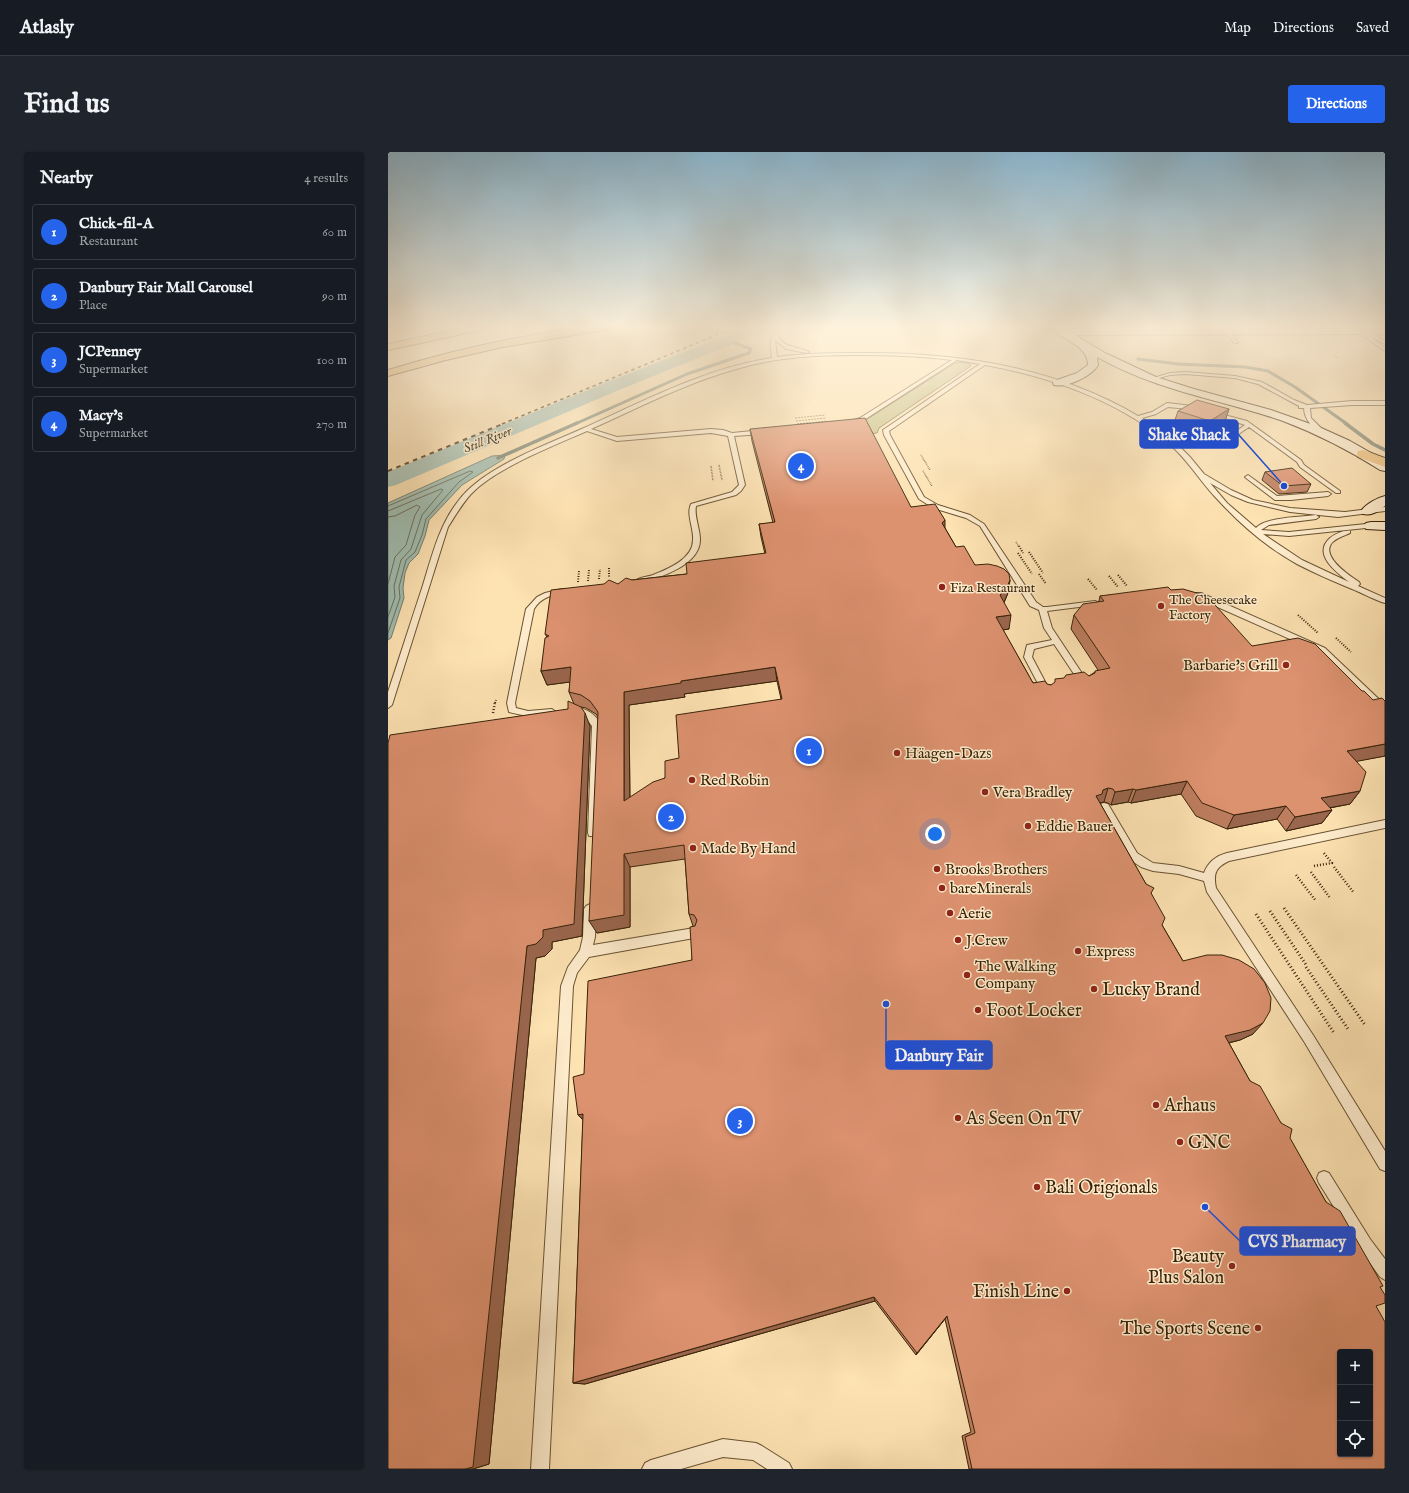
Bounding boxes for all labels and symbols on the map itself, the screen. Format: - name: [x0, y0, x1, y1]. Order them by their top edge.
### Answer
- callout: Shake Shack: [1140, 420, 1238, 448]
- water label: Still River: [461, 423, 515, 458]
- text: Shake Shack: [1148, 426, 1230, 446]
- pin: 4: [788, 451, 814, 481]
- place label: Fiza Restaurant: [950, 580, 1036, 597]
- marker: Fiza Restaurant: [937, 582, 947, 592]
- place label: The Cheesecake Factory: [1169, 592, 1257, 624]
- marker: The Cheesecake Factory: [1156, 601, 1166, 611]
- place label: Barbarie's Grill: [1183, 656, 1279, 675]
- marker: Barbarie's Grill: [1281, 660, 1291, 670]
- pin: 1: [796, 736, 822, 766]
- place label: Häagen-Dazs: [905, 744, 992, 763]
- marker: Häagen-Dazs: [892, 748, 902, 758]
- place label: Red Robin: [700, 771, 769, 790]
- marker: Red Robin: [687, 775, 697, 785]
- place label: Vera Bradley: [992, 783, 1073, 802]
- marker: Vera Bradley: [980, 787, 990, 797]
- pin: 2: [658, 802, 684, 832]
- place label: Eddie Bauer: [1036, 817, 1114, 836]
- marker: Eddie Bauer: [1023, 821, 1033, 831]
- your location: [925, 824, 945, 844]
- place label: Made By Hand: [701, 839, 797, 858]
- marker: Made By Hand: [688, 843, 698, 853]
- place label: Brooks Brothers: [945, 860, 1047, 879]
- marker: Brooks Brothers: [932, 864, 942, 874]
- place label: bareMinerals: [950, 879, 1031, 898]
- marker: bareMinerals: [937, 883, 947, 893]
- place label: Aerie: [957, 904, 991, 923]
- marker: Aerie: [945, 908, 955, 918]
- place label: J.Crew: [964, 931, 1009, 950]
- marker: J.Crew: [953, 935, 963, 945]
- place label: Express: [1086, 942, 1135, 961]
- marker: Express: [1073, 946, 1083, 956]
- place label: The Walking Company: [975, 957, 1057, 993]
- marker: The Walking Company: [962, 970, 972, 980]
- place label: Lucky Brand: [1102, 979, 1200, 1002]
- marker: Lucky Brand: [1089, 984, 1099, 994]
- place label: Foot Locker: [986, 1000, 1082, 1023]
- marker: Foot Locker: [973, 1005, 983, 1015]
- callout: Danbury Fair: [886, 1041, 992, 1069]
- text: Danbury Fair: [894, 1047, 984, 1067]
- place label: Arhaus: [1163, 1095, 1216, 1118]
- marker: Arhaus: [1151, 1100, 1161, 1110]
- pin: 3: [727, 1106, 753, 1136]
- place label: As Seen On TV: [965, 1108, 1083, 1131]
- marker: As Seen On TV: [953, 1113, 963, 1123]
- place label: GNC: [1188, 1132, 1231, 1155]
- marker: GNC: [1175, 1137, 1185, 1147]
- place label: Bali Origionals: [1045, 1177, 1157, 1200]
- marker: Bali Origionals: [1032, 1182, 1042, 1192]
- callout: CVS Pharmacy: [1240, 1227, 1355, 1255]
- text: CVS Pharmacy: [1248, 1233, 1347, 1253]
- place label: Beauty Plus Salon: [1148, 1246, 1224, 1290]
- marker: Beauty Plus Salon: [1227, 1261, 1237, 1271]
- place label: Finish Line: [973, 1281, 1059, 1304]
- marker: Finish Line: [1062, 1286, 1072, 1296]
- place label: The Sports Scene: [1120, 1318, 1250, 1341]
- marker: The Sports Scene: [1253, 1323, 1263, 1333]

